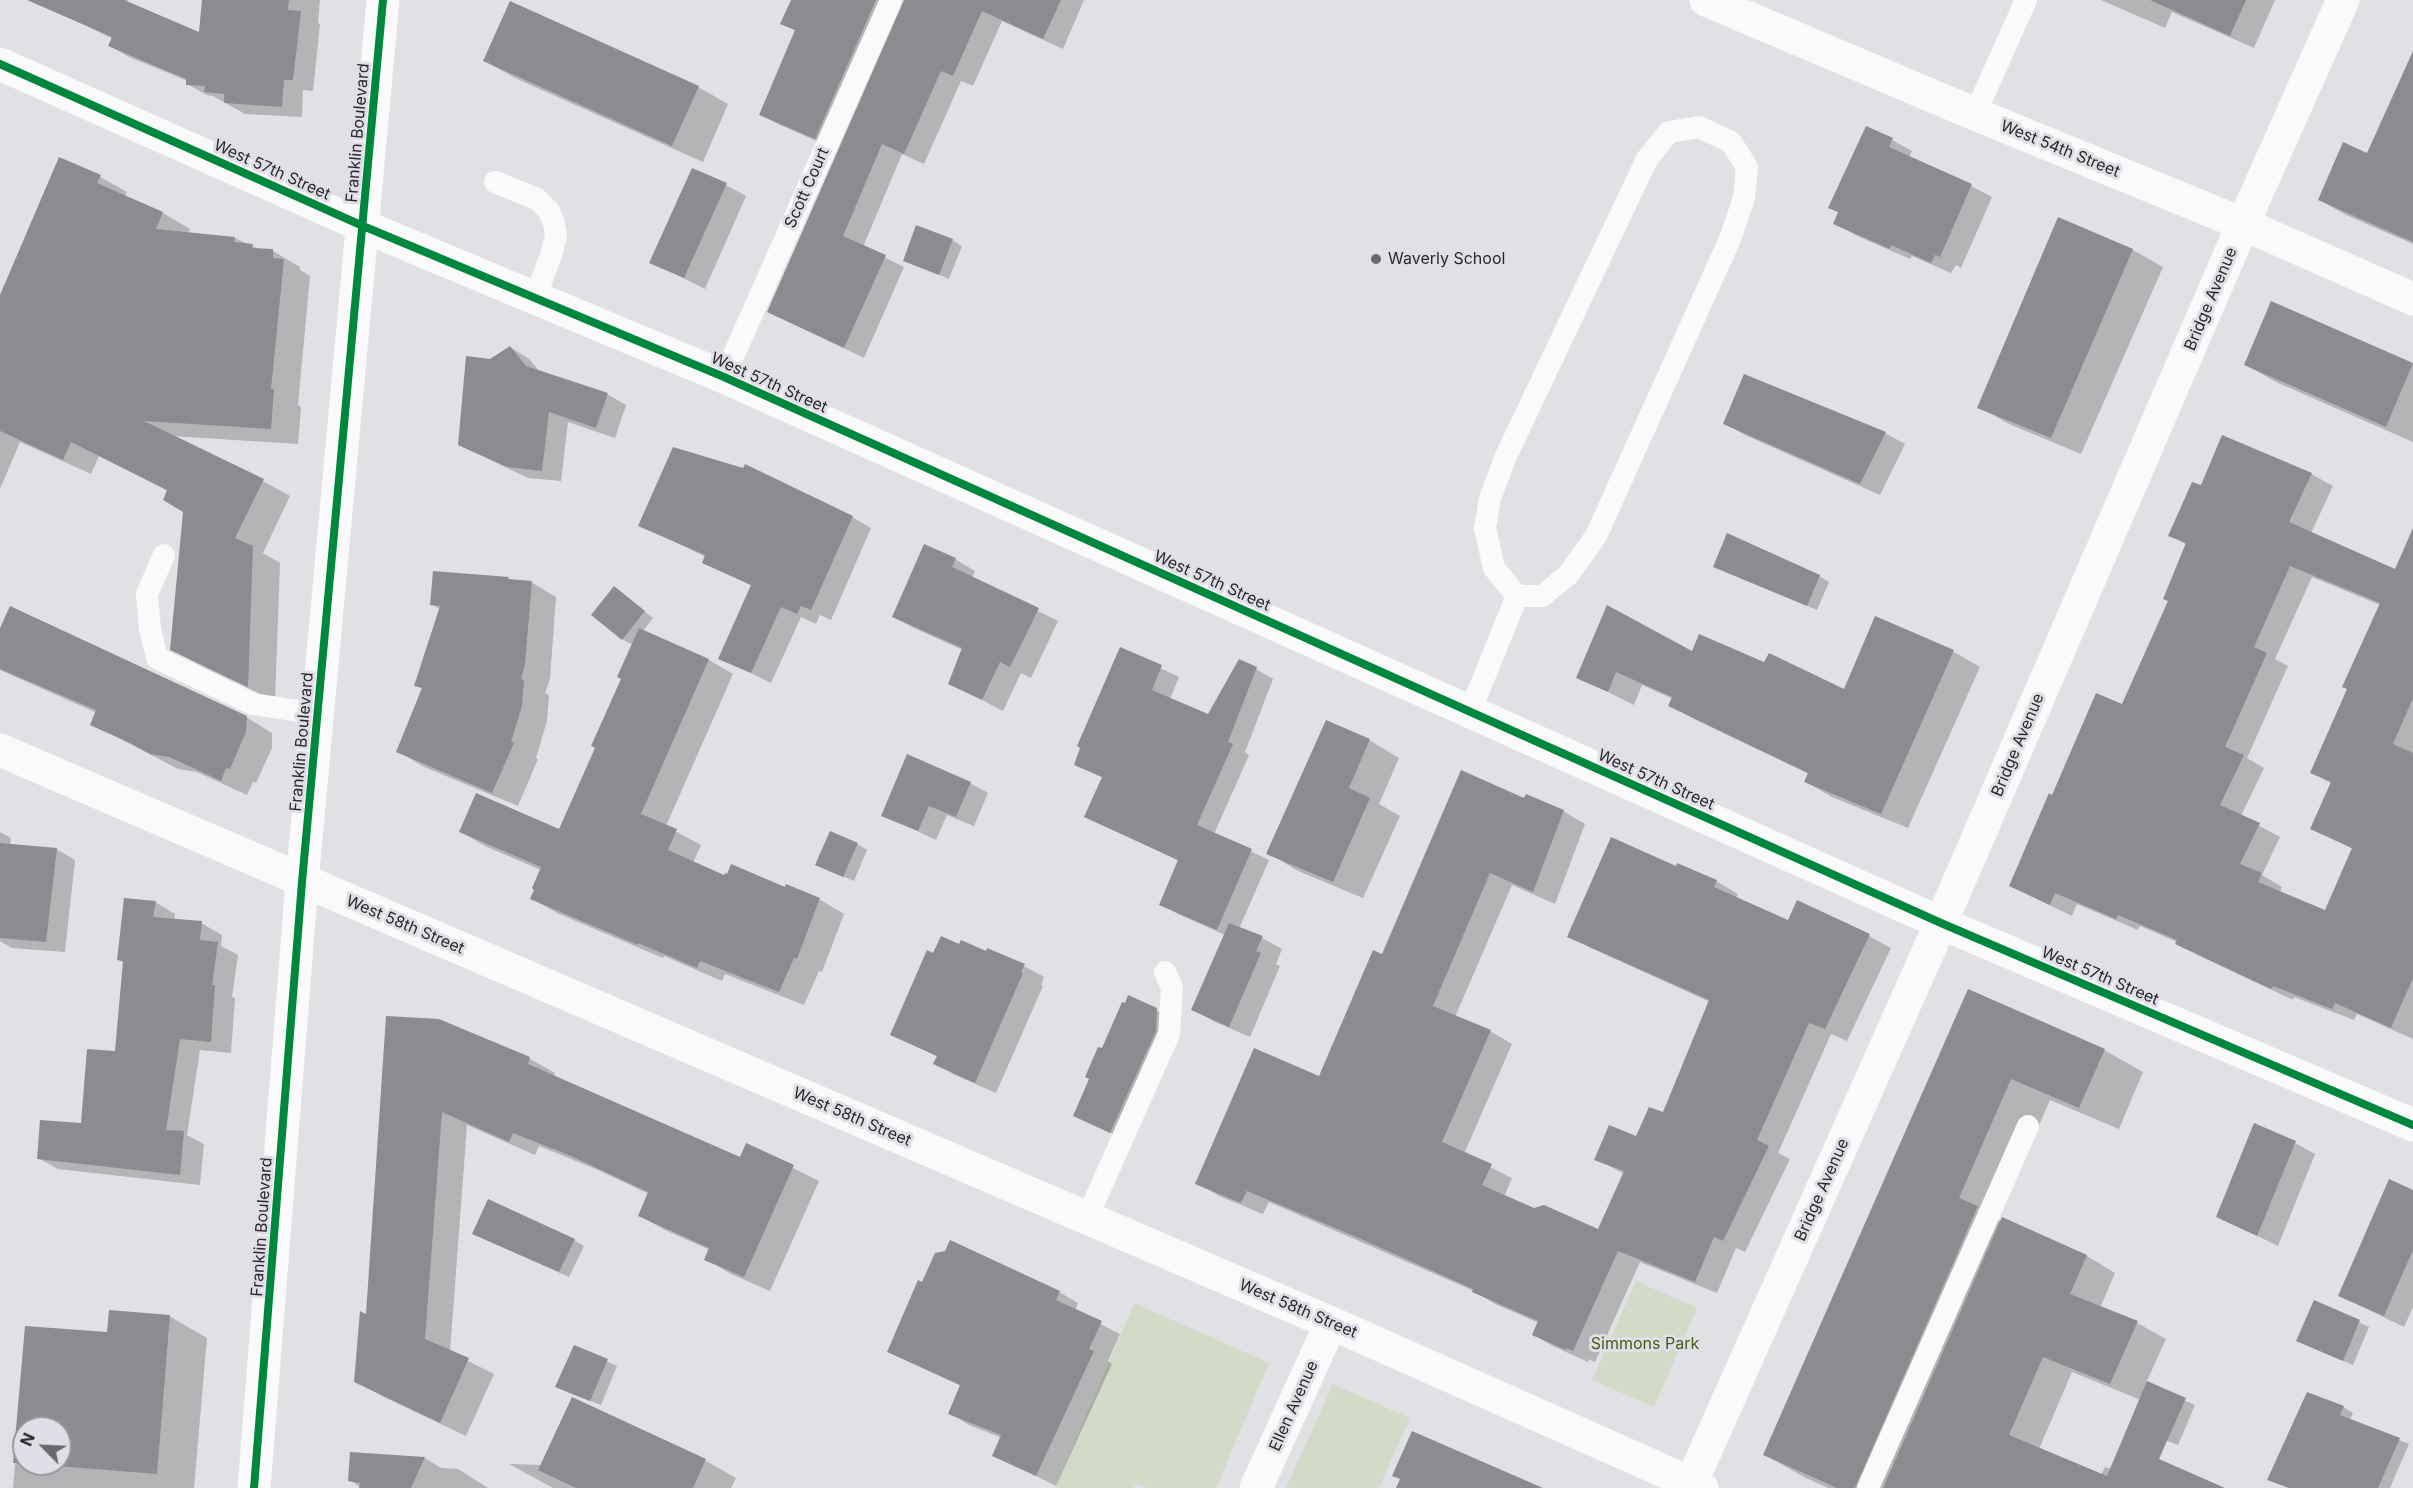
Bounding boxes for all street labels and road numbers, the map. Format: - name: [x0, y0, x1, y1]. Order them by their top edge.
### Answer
- street label: Franklin Boulevard: [342, 63, 374, 203]
- street label: West 54th Street: [1998, 116, 2122, 182]
- street label: West 57th Street: [211, 136, 333, 204]
- street label: Scott Court: [781, 145, 833, 231]
- street label: Bridge Avenue: [2181, 245, 2241, 353]
- street label: West 57th Street: [708, 349, 830, 417]
- street label: West 57th Street: [1151, 547, 1273, 615]
- street label: Franklin Boulevard: [286, 672, 318, 812]
- street label: Bridge Avenue: [1988, 691, 2048, 799]
- street label: West 57th Street: [1595, 746, 1717, 814]
- street label: West 58th Street: [343, 891, 467, 959]
- street label: West 57th Street: [2038, 943, 2162, 1009]
- street label: West 58th Street: [790, 1083, 914, 1151]
- street label: Bridge Avenue: [1791, 1136, 1853, 1244]
- street label: Franklin Boulevard: [248, 1157, 276, 1297]
- street label: West 58th Street: [1236, 1275, 1360, 1343]
- street label: Ellen Avenue: [1266, 1358, 1322, 1454]

